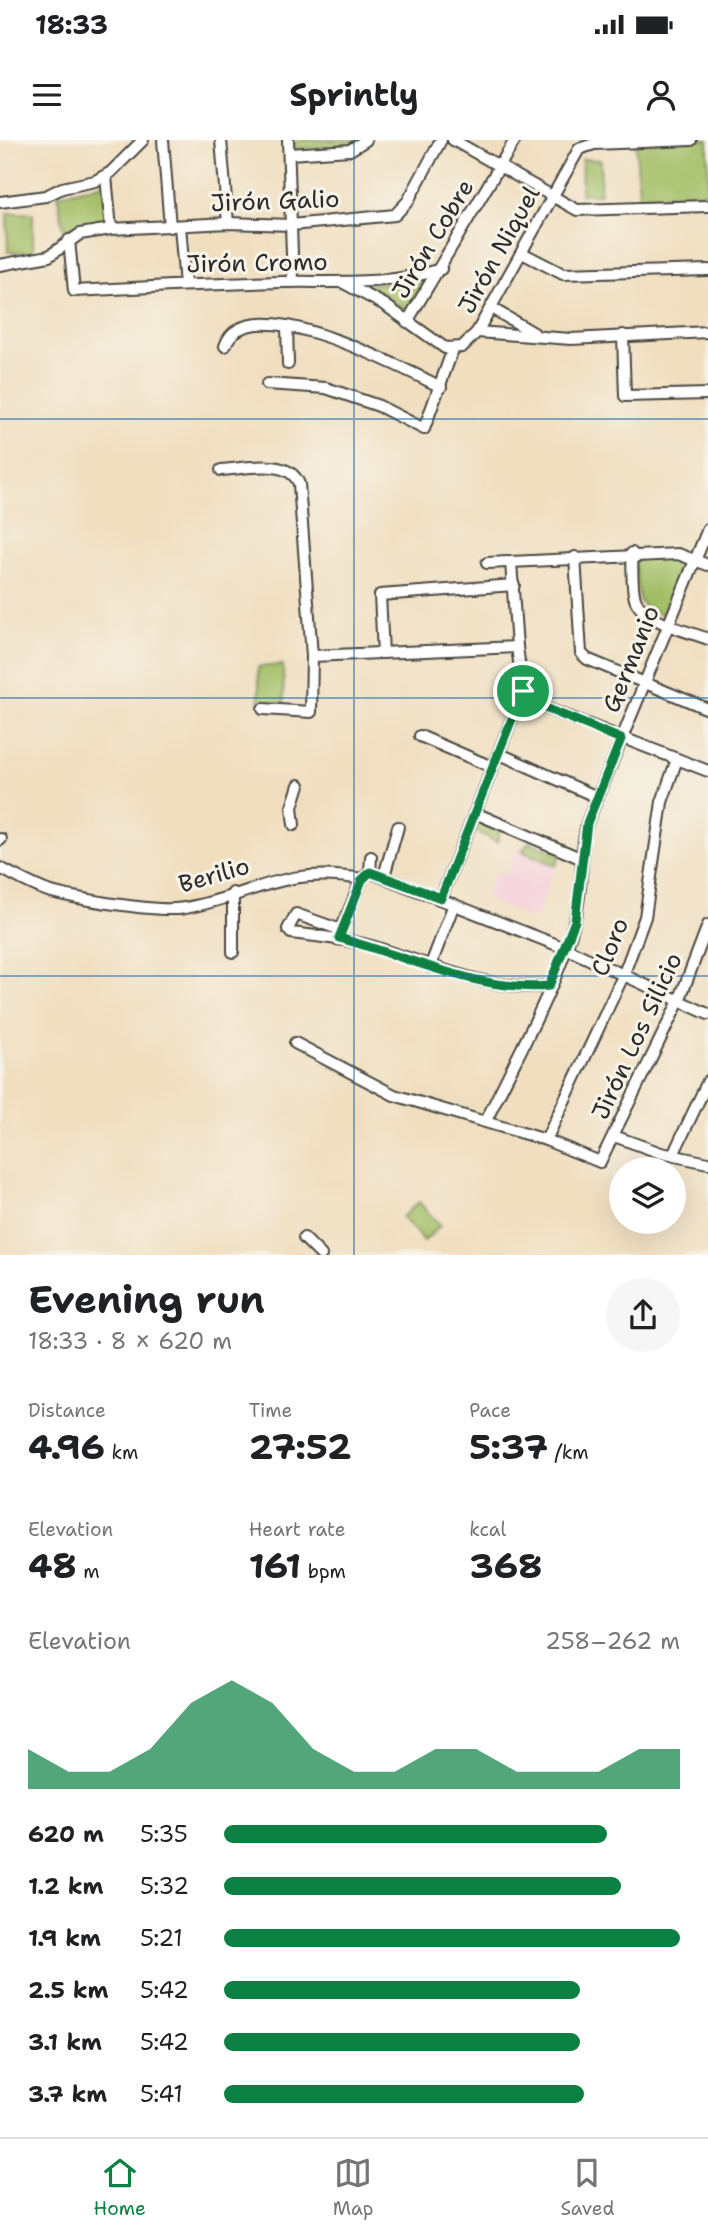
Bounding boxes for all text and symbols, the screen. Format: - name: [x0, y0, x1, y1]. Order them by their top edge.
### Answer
- text: 18:33: [35, 7, 108, 42]
- text: Sprintly: [289, 73, 419, 116]
- icon: menu: [28, 76, 66, 114]
- icon: person: [642, 76, 680, 114]
- street label: Jirón Cobre: [385, 173, 481, 305]
- street label: Jirón Niquel: [451, 180, 548, 319]
- street label: Jirón Galio: [210, 183, 340, 219]
- street label: Jirón Cromo: [186, 246, 328, 280]
- street label: Germanio: [595, 601, 667, 717]
- pin: [493, 661, 553, 721]
- icon: arrive: [504, 672, 542, 710]
- street label: Berilio: [175, 850, 253, 900]
- street label: Cloro: [584, 913, 636, 981]
- street label: Jirón Los Silicio: [584, 947, 690, 1125]
- map controls: [609, 1157, 686, 1234]
- button: layers: [609, 1157, 686, 1234]
- text: Evening run: [28, 1274, 265, 1325]
- button: share: [606, 1278, 680, 1352]
- text: 18:33 · 8 × 620 m: [28, 1326, 232, 1356]
- text: Distance: [28, 1398, 106, 1423]
- text: Time: [249, 1398, 292, 1423]
- text: Pace: [469, 1398, 511, 1423]
- text: 4.96: [28, 1423, 105, 1470]
- text: 27:52: [249, 1423, 351, 1470]
- text: 5:37: [469, 1423, 548, 1470]
- text: km: [105, 1440, 138, 1465]
- text: /km: [548, 1440, 589, 1465]
- text: Elevation: [28, 1517, 113, 1542]
- text: Heart rate: [249, 1517, 345, 1542]
- text: kcal: [469, 1517, 506, 1542]
- text: 48: [28, 1542, 77, 1589]
- text: 161: [249, 1542, 301, 1589]
- text: 368: [469, 1542, 543, 1589]
- text: m: [77, 1559, 100, 1584]
- text: bpm: [301, 1559, 346, 1584]
- text: Elevation: [28, 1626, 131, 1656]
- text: 258–262 m: [545, 1626, 680, 1656]
- text: 620 m: [28, 1819, 104, 1849]
- text: 5:35: [140, 1819, 188, 1849]
- text: 1.2 km: [28, 1871, 104, 1901]
- text: 5:32: [140, 1871, 189, 1901]
- text: 1.9 km: [28, 1923, 101, 1953]
- text: 5:21: [140, 1923, 183, 1953]
- text: 2.5 km: [28, 1975, 109, 2005]
- text: 5:42: [140, 1975, 189, 2005]
- text: 3.1 km: [28, 2027, 102, 2057]
- text: 5:42: [140, 2027, 189, 2057]
- text: 3.7 km: [28, 2079, 107, 2109]
- text: 5:41: [140, 2079, 183, 2109]
- tab: Home: [94, 2154, 146, 2221]
- tab: Map: [333, 2154, 373, 2221]
- tab: Saved: [561, 2154, 614, 2221]

